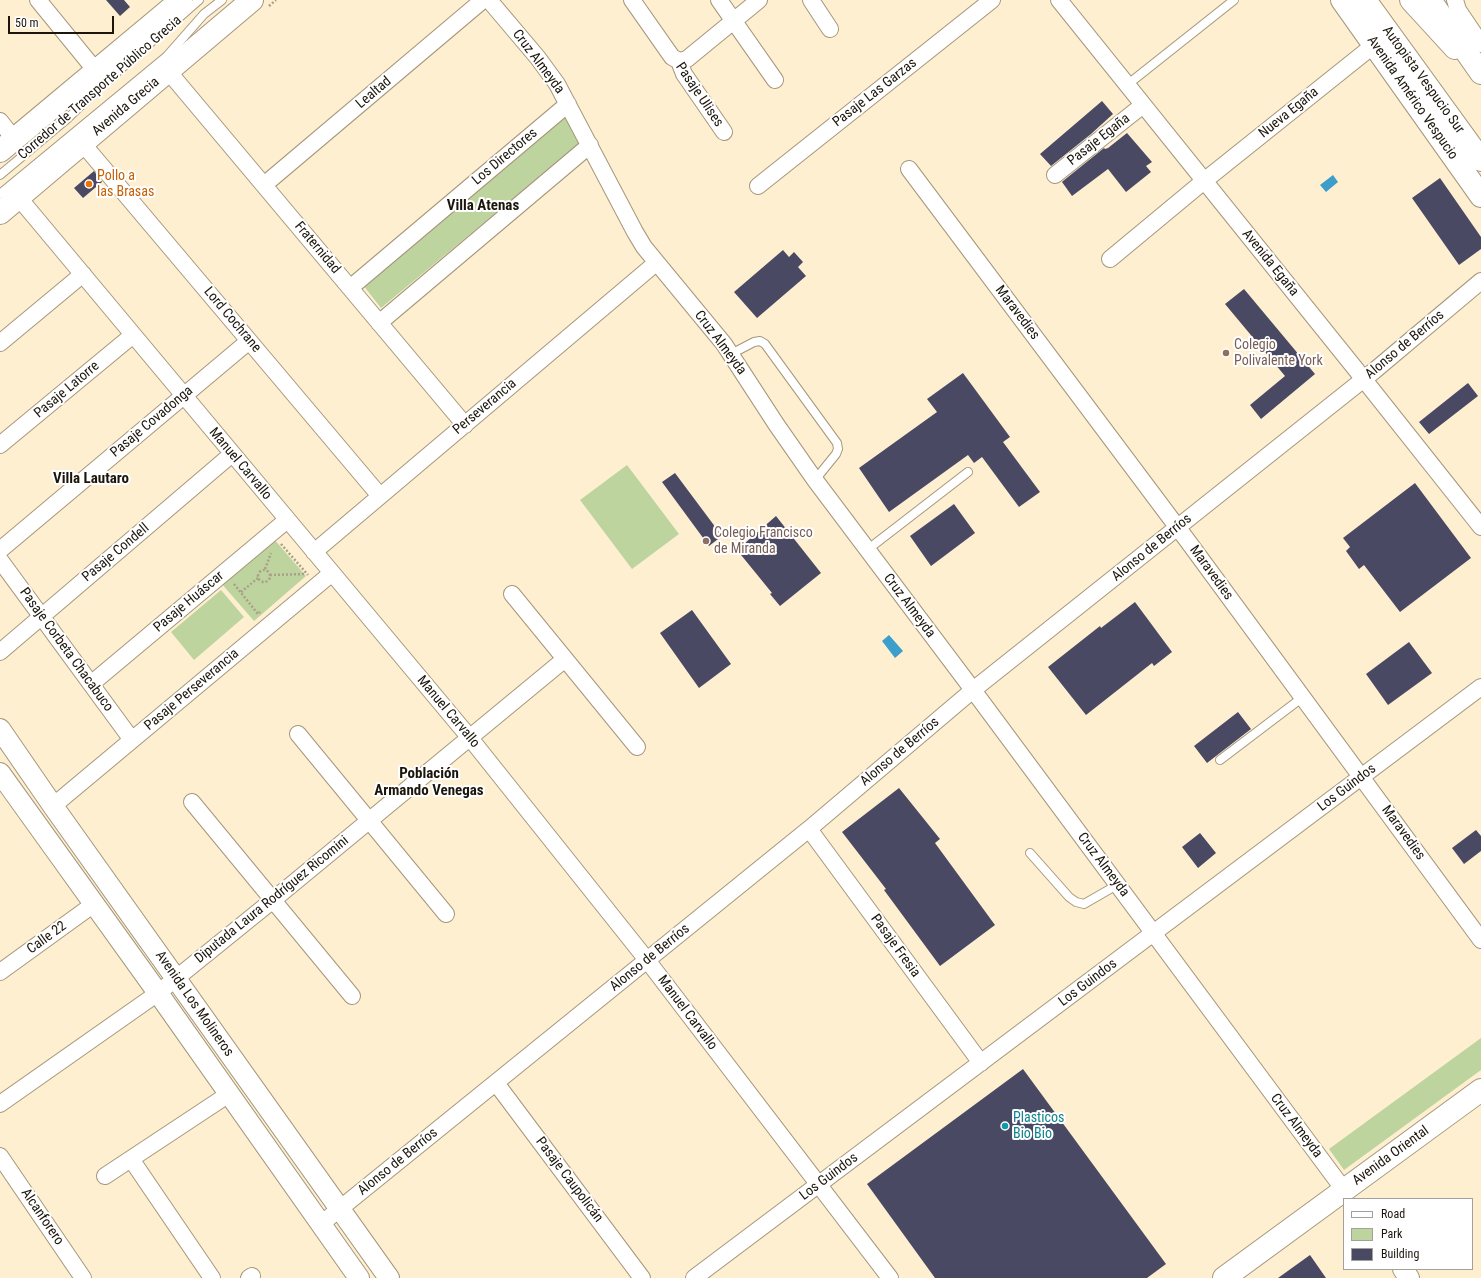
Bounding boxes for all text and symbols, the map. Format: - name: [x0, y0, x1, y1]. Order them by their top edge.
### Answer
- scale bar: [10, 8, 116, 34]
- street label: Corredor de Transporte Público Grecia: [15, 12, 185, 164]
- text: 50 m: [15, 16, 39, 30]
- street label: Autopista Vespucio Sur: [1378, 23, 1468, 137]
- street label: Cruz Almeyda: [508, 27, 568, 97]
- street label: Avenida Américo Vespucio: [1363, 33, 1461, 163]
- street label: Pasaje Las Garzas: [830, 55, 920, 131]
- street label: Pasaje Ulises: [671, 60, 727, 130]
- street label: Lealtad: [353, 73, 395, 113]
- street label: Avenida Grecia: [89, 74, 163, 140]
- street label: Nueva Egaña: [1256, 84, 1322, 142]
- street label: Pasaje Egaña: [1065, 111, 1133, 169]
- street label: Los Directores: [469, 125, 541, 189]
- place label: Pollo a las Brasas: [97, 168, 154, 200]
- marker: Pollo a las Brasas: [84, 179, 94, 189]
- district label: Villa Atenas: [447, 197, 519, 215]
- street label: Fraternidad: [290, 219, 344, 277]
- street label: Avenida Egaña: [1238, 226, 1302, 300]
- street label: Maravedies: [991, 283, 1043, 343]
- street label: Lord Cochrane: [200, 284, 264, 356]
- street label: Alonso de Berríos: [1362, 307, 1448, 383]
- street label: Cruz Almeyda: [690, 308, 750, 378]
- place label: Colegio Polivalente York: [1234, 337, 1323, 370]
- marker: Colegio Polivalente York: [1221, 348, 1231, 358]
- street label: Pasaje Latorre: [31, 358, 103, 422]
- street label: Perseverancia: [450, 376, 520, 438]
- street label: Pasaje Covadonga: [107, 383, 197, 461]
- street label: Manuel Carvallo: [205, 425, 275, 503]
- district label: Villa Lautaro: [53, 470, 129, 488]
- street label: Alonso de Berríos: [1109, 511, 1195, 585]
- street label: Pasaje Condell: [79, 520, 153, 586]
- place label: Colegio Francisco de Miranda: [714, 525, 813, 558]
- marker: Colegio Francisco de Miranda: [701, 536, 711, 546]
- street label: Maravedies: [1186, 542, 1236, 604]
- street label: Pasaje Huáscar: [151, 568, 227, 636]
- street label: Cruz Almeyda: [879, 571, 939, 641]
- street label: Pasaje Corbeta Chacabuco: [15, 585, 117, 715]
- street label: Pasaje Perseverancia: [141, 646, 243, 734]
- street label: Manuel Carvallo: [413, 673, 483, 751]
- street label: Alonso de Berríos: [857, 714, 943, 790]
- street label: Los Guindos: [1315, 761, 1379, 815]
- district label: Población Armando Venegas: [374, 765, 484, 800]
- street label: Maravedies: [1378, 802, 1428, 864]
- street label: Cruz Almeyda: [1073, 830, 1133, 900]
- street label: Diputada Laura Rodríguez Ricomini: [192, 833, 352, 967]
- street label: Pasaje Fresia: [866, 911, 924, 981]
- street label: Calle 22: [24, 918, 70, 958]
- street label: Alonso de Berríos: [607, 921, 693, 995]
- street label: Avenida Los Molineros: [151, 948, 237, 1060]
- street label: Los Guindos: [1056, 956, 1120, 1010]
- street label: Manuel Carvallo: [654, 972, 720, 1054]
- street label: Cruz Almeyda: [1266, 1091, 1326, 1161]
- place label: Plasticos Bio Bio: [1013, 1110, 1064, 1142]
- marker: Plasticos Bio Bio: [1000, 1121, 1010, 1131]
- street label: Avenida Oriental: [1350, 1123, 1432, 1189]
- street label: Alonso de Berríos: [355, 1125, 441, 1199]
- street label: Pasaje Caupolicán: [532, 1134, 606, 1226]
- street label: Los Guindos: [797, 1150, 861, 1204]
- street label: Alcanforero: [17, 1186, 67, 1248]
- legend: [1343, 1198, 1473, 1270]
- text: Road: [1381, 1207, 1405, 1221]
- text: Park: [1381, 1227, 1402, 1241]
- text: Building: [1381, 1247, 1419, 1261]

